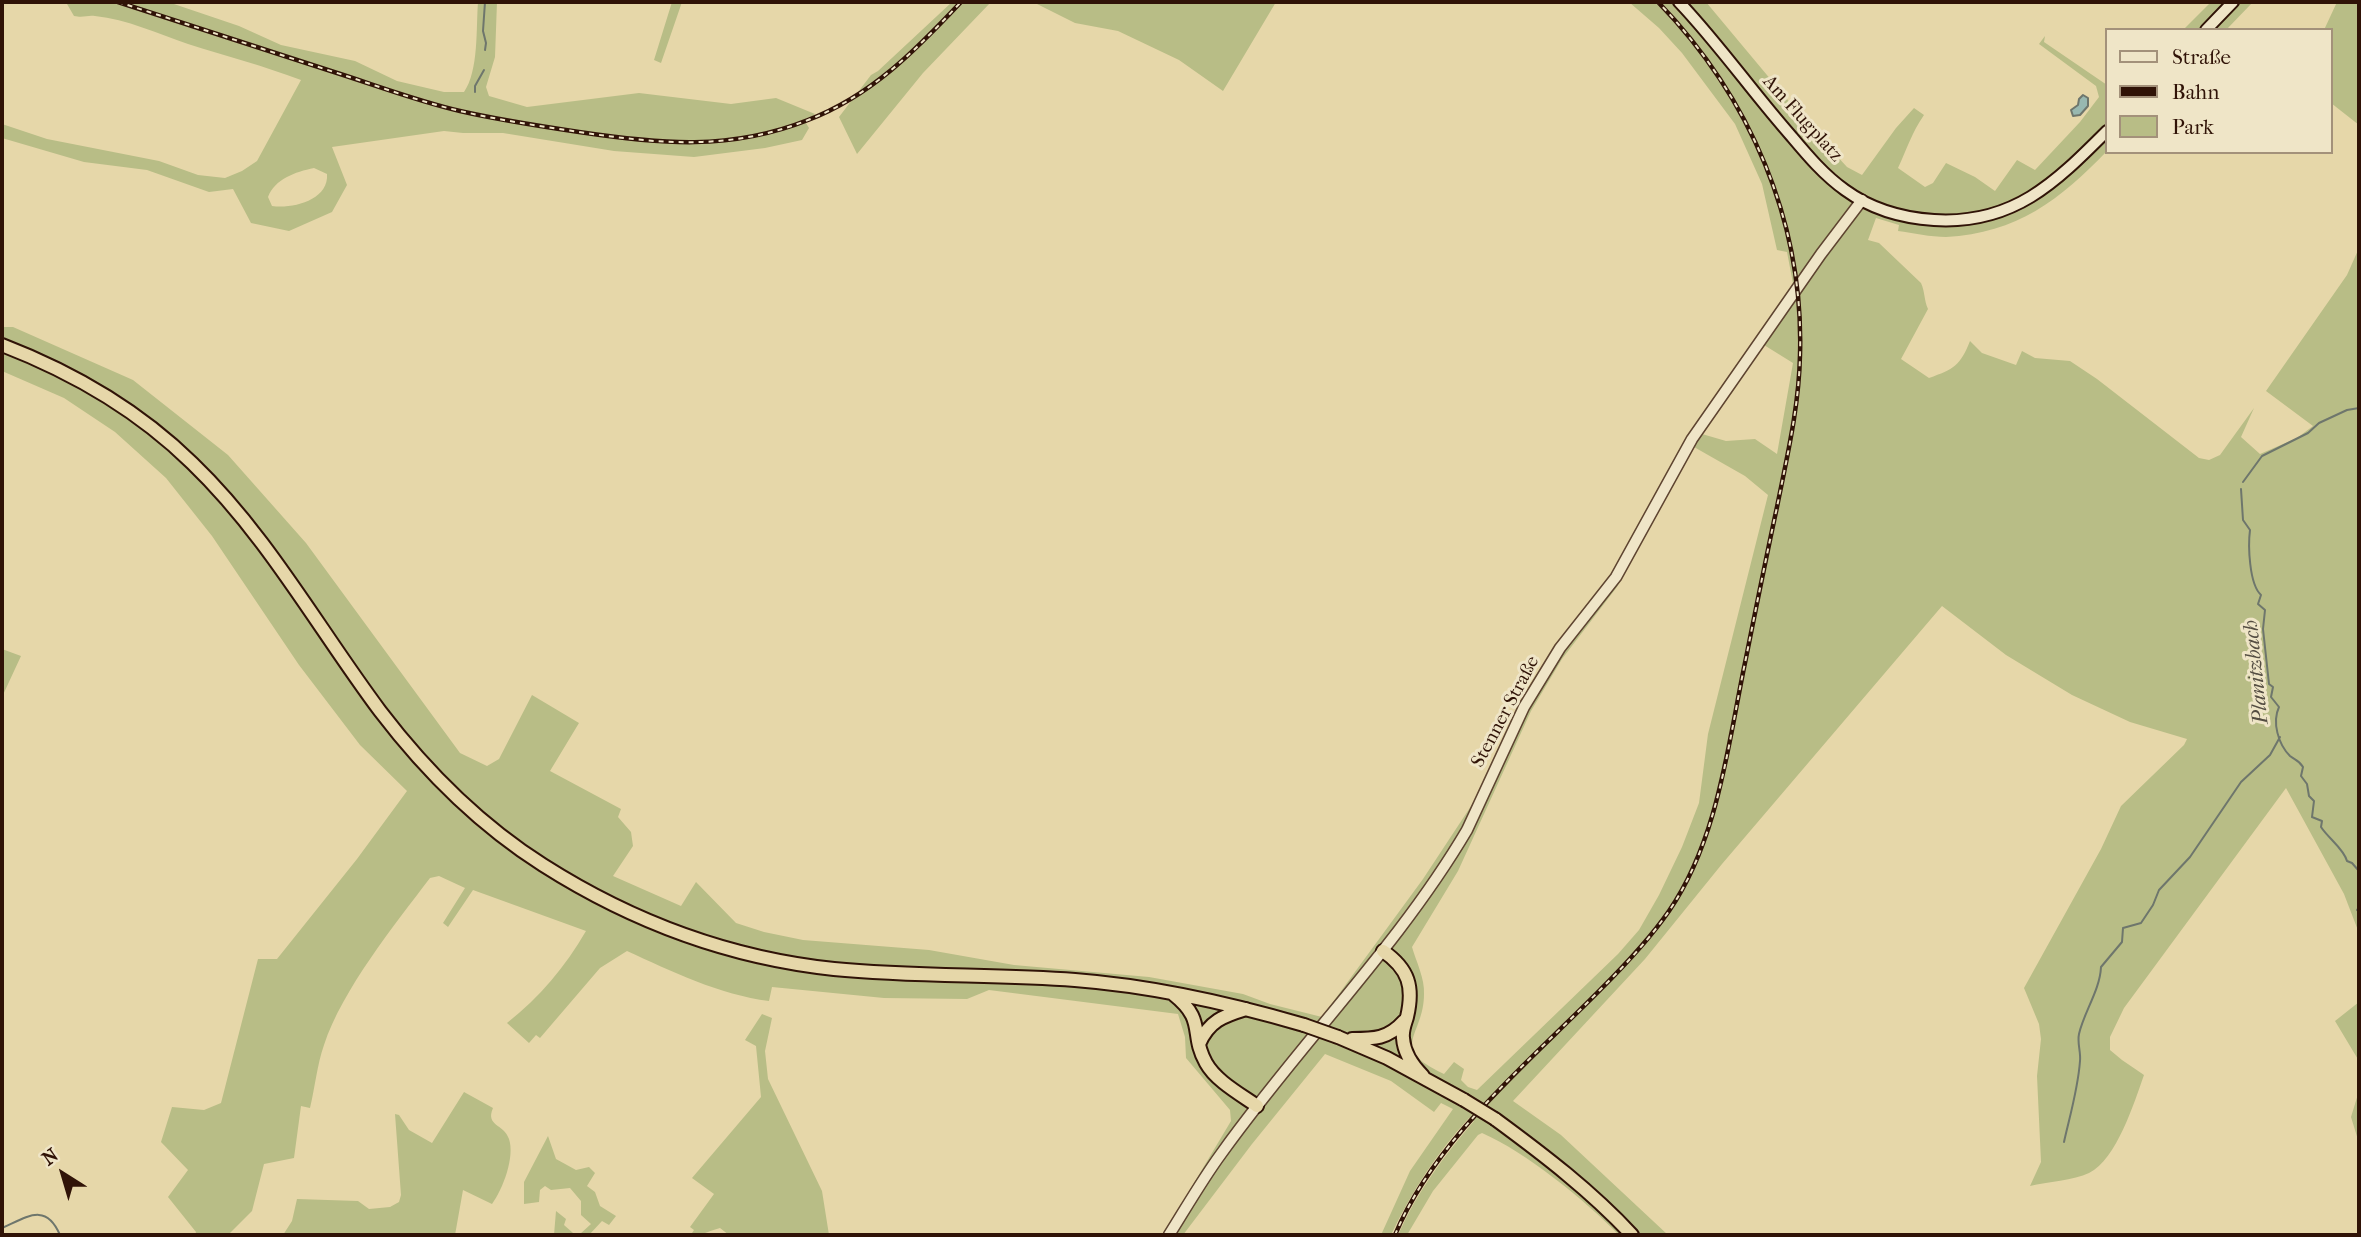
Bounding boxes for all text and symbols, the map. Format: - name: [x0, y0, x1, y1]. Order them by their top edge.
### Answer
- legend: [2106, 28, 2333, 154]
- text: Straße: [2172, 45, 2231, 69]
- street label: Am Flugplatz: [1757, 71, 1847, 167]
- text: Bahn: [2172, 80, 2219, 104]
- text: Park: [2172, 115, 2214, 139]
- water label: Planitzbach: [2239, 619, 2275, 725]
- street label: Stenner Straße: [1467, 652, 1545, 772]
- north arrow: [28, 1139, 98, 1209]
- text: N: [38, 1144, 63, 1170]

